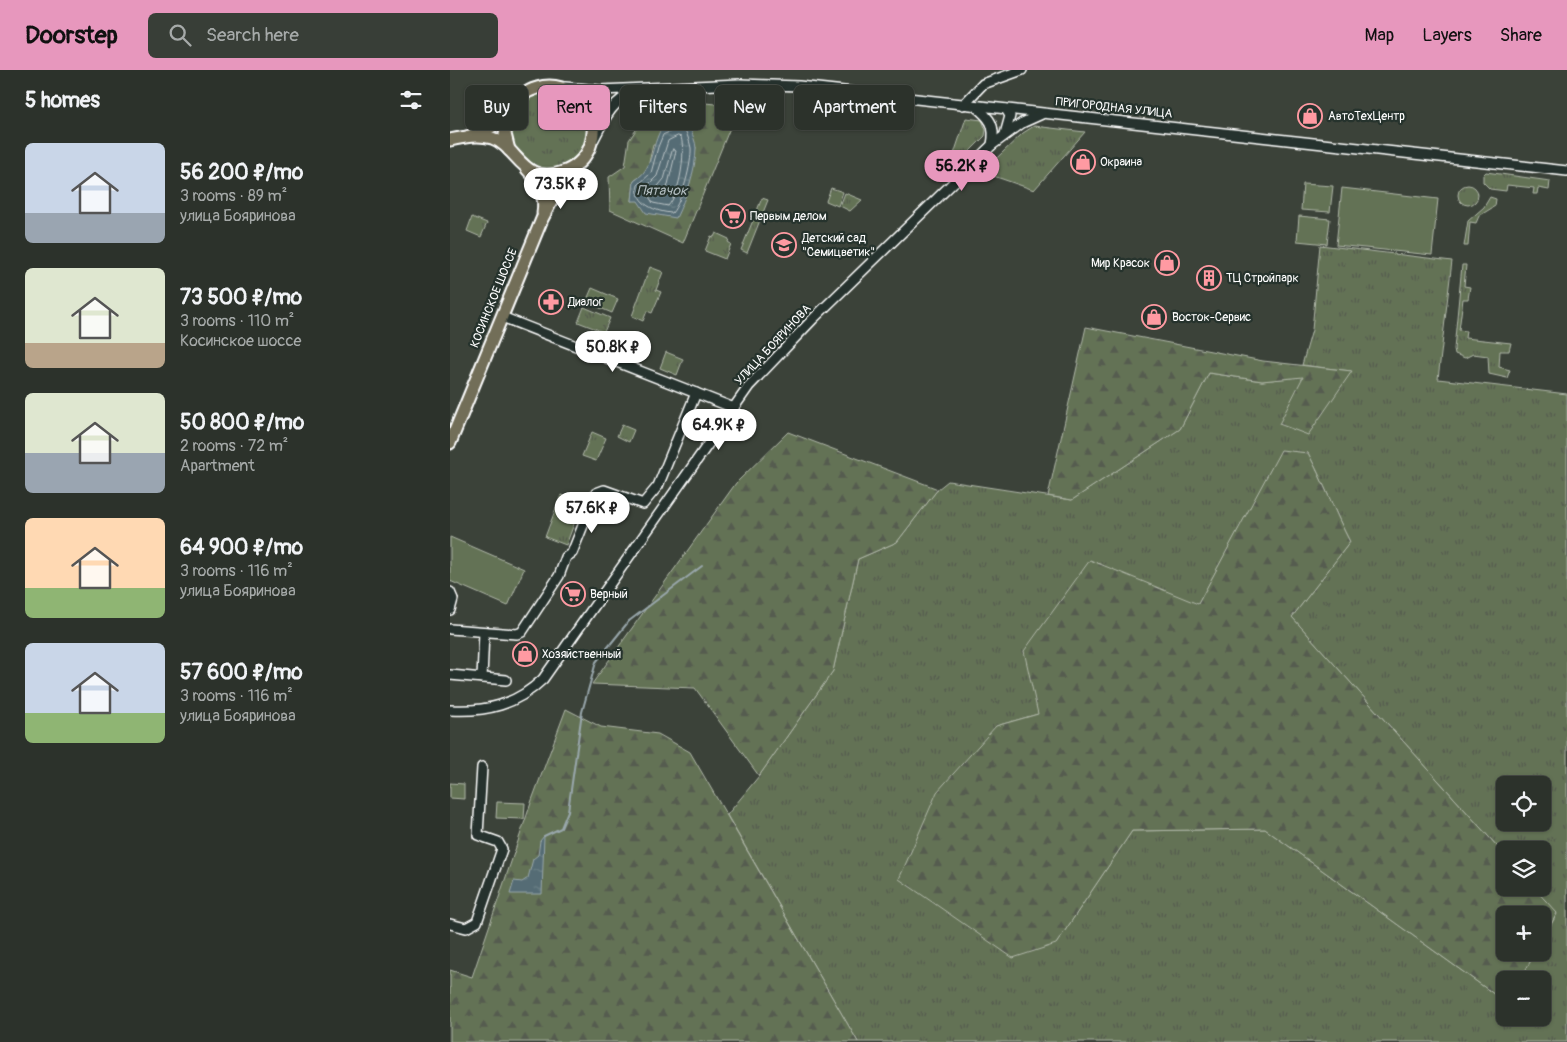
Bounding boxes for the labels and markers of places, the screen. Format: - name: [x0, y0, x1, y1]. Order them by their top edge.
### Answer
- shop icon: АвтоТехЦентр: [1297, 103, 1323, 129]
- place label: АвтоТехЦентр: [1328, 109, 1405, 124]
- shop icon: Окраина: [1070, 149, 1096, 175]
- pin: 56.2K ₽: [916, 150, 1008, 192]
- place label: Окраина: [1100, 155, 1142, 170]
- pin: 73.5K ₽: [515, 168, 607, 210]
- supermarket icon: Первым делом: [720, 203, 746, 229]
- place label: Первым делом: [750, 209, 827, 224]
- place label: Детский сад "Семицветик": [801, 231, 875, 260]
- school or university icon: Детский сад "Семицветик": [771, 232, 797, 258]
- shop icon: Мир Красок: [1154, 250, 1180, 276]
- place label: Мир Красок: [1091, 256, 1150, 271]
- building icon: ТЦ Стройпарк: [1196, 265, 1222, 291]
- place label: ТЦ Стройпарк: [1226, 271, 1299, 286]
- pharmacy icon: Диалог: [538, 289, 564, 315]
- place label: Диалог: [567, 295, 603, 310]
- shop icon: Восток-Сервис: [1141, 304, 1167, 330]
- place label: Восток-Сервис: [1172, 310, 1251, 325]
- pin: 50.8K ₽: [567, 330, 659, 373]
- pin: 64.9K ₽: [673, 408, 765, 451]
- pin: 57.6K ₽: [546, 492, 638, 534]
- supermarket icon: Верный: [560, 581, 586, 607]
- place label: Верный: [590, 587, 628, 602]
- shop icon: Хозяйственный: [512, 641, 538, 667]
- place label: Хозяйственный: [542, 647, 621, 662]

